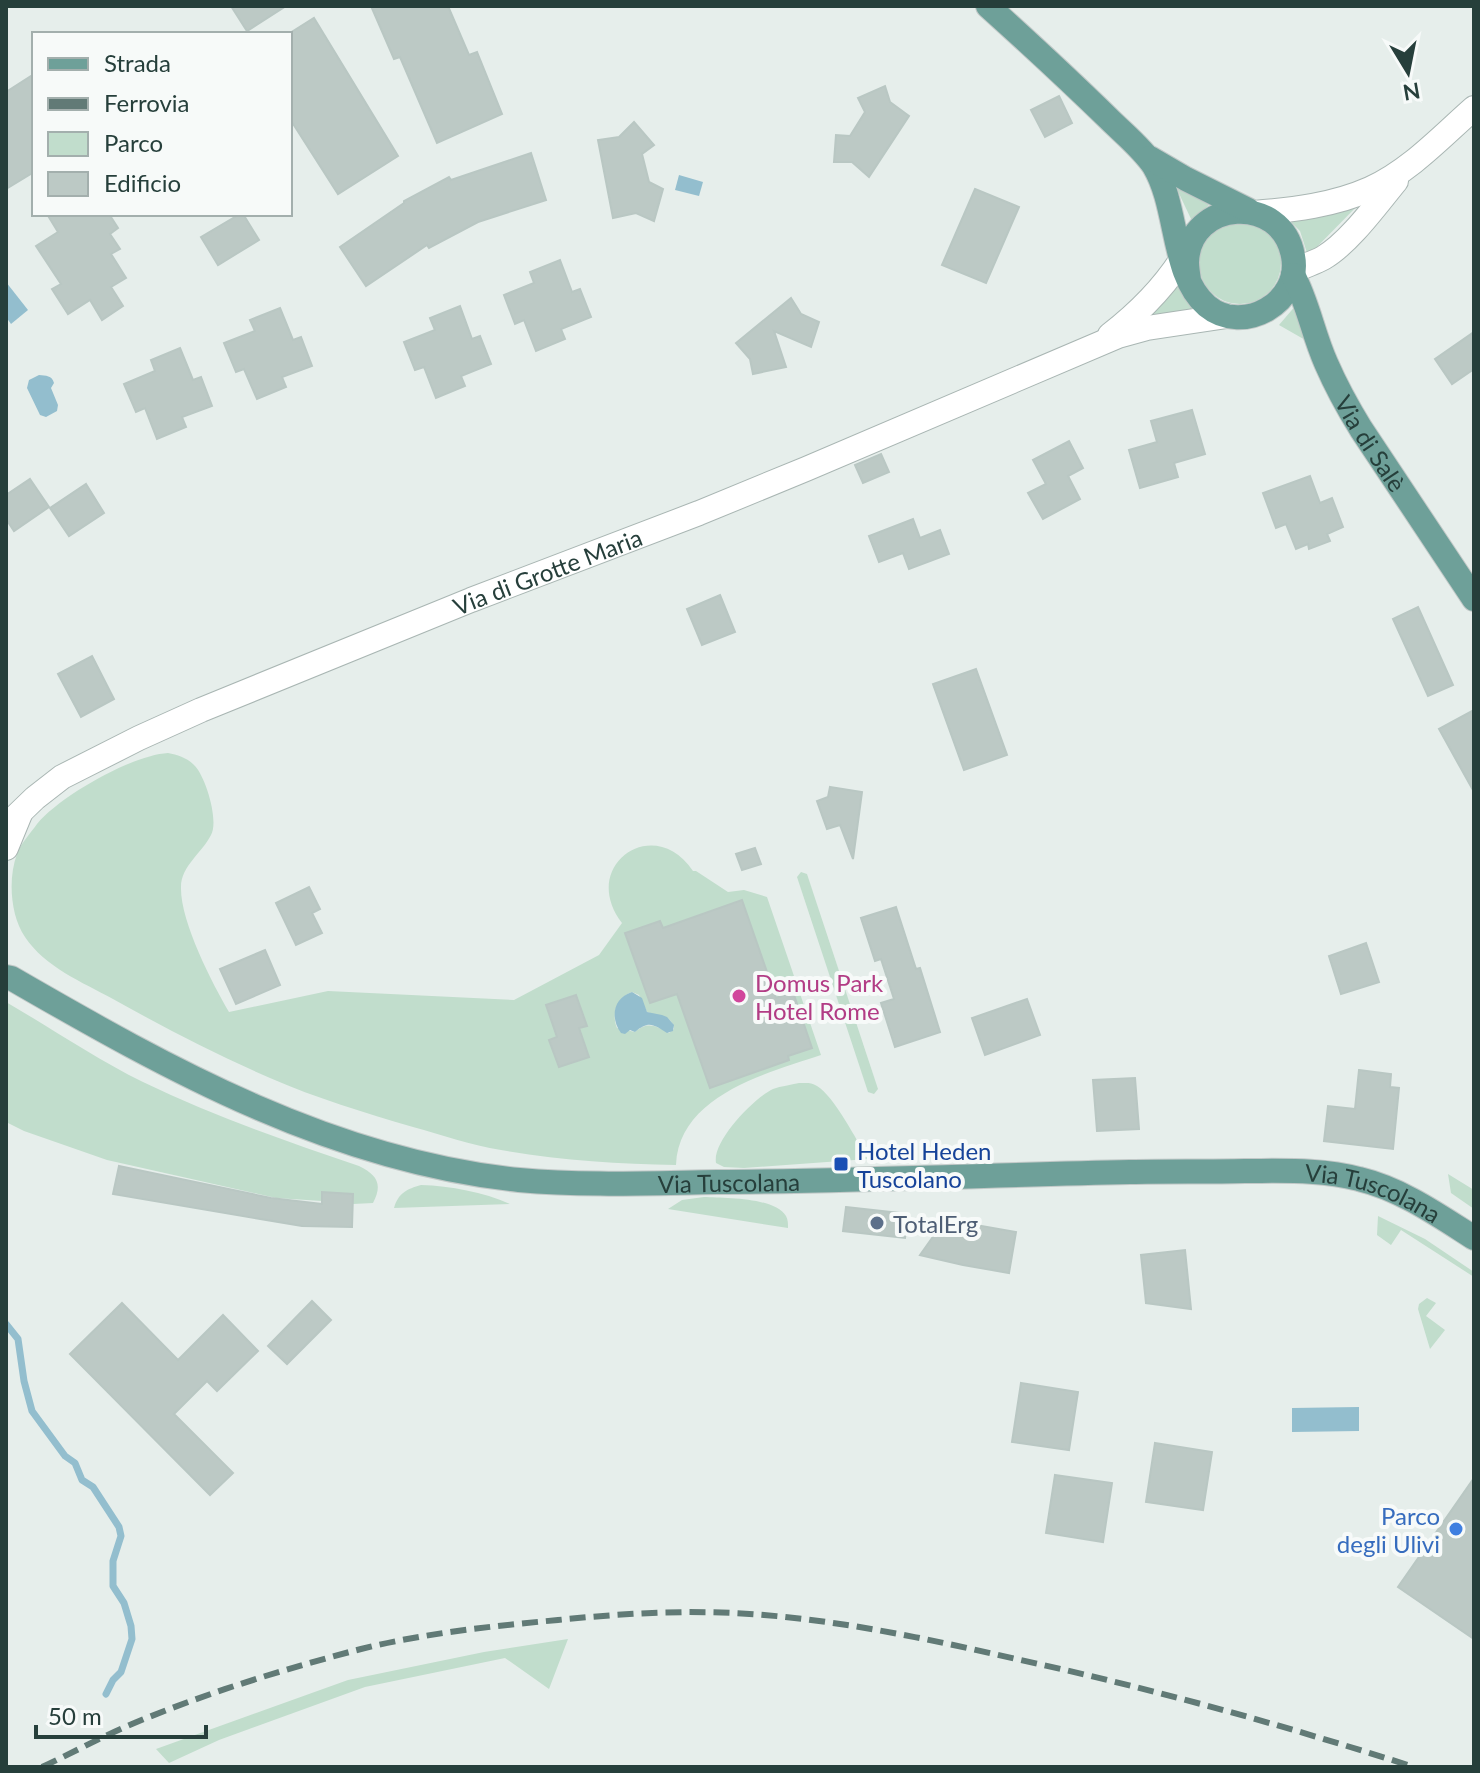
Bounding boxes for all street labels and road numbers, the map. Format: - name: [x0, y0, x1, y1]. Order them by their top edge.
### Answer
- street label: Via di Salè: [1330, 390, 1413, 497]
- street label: Via di Grotte Maria: [448, 522, 646, 620]
- street label: Via Tuscolana: [1304, 1157, 1447, 1228]
- street label: Via Tuscolana: [657, 1166, 800, 1198]

